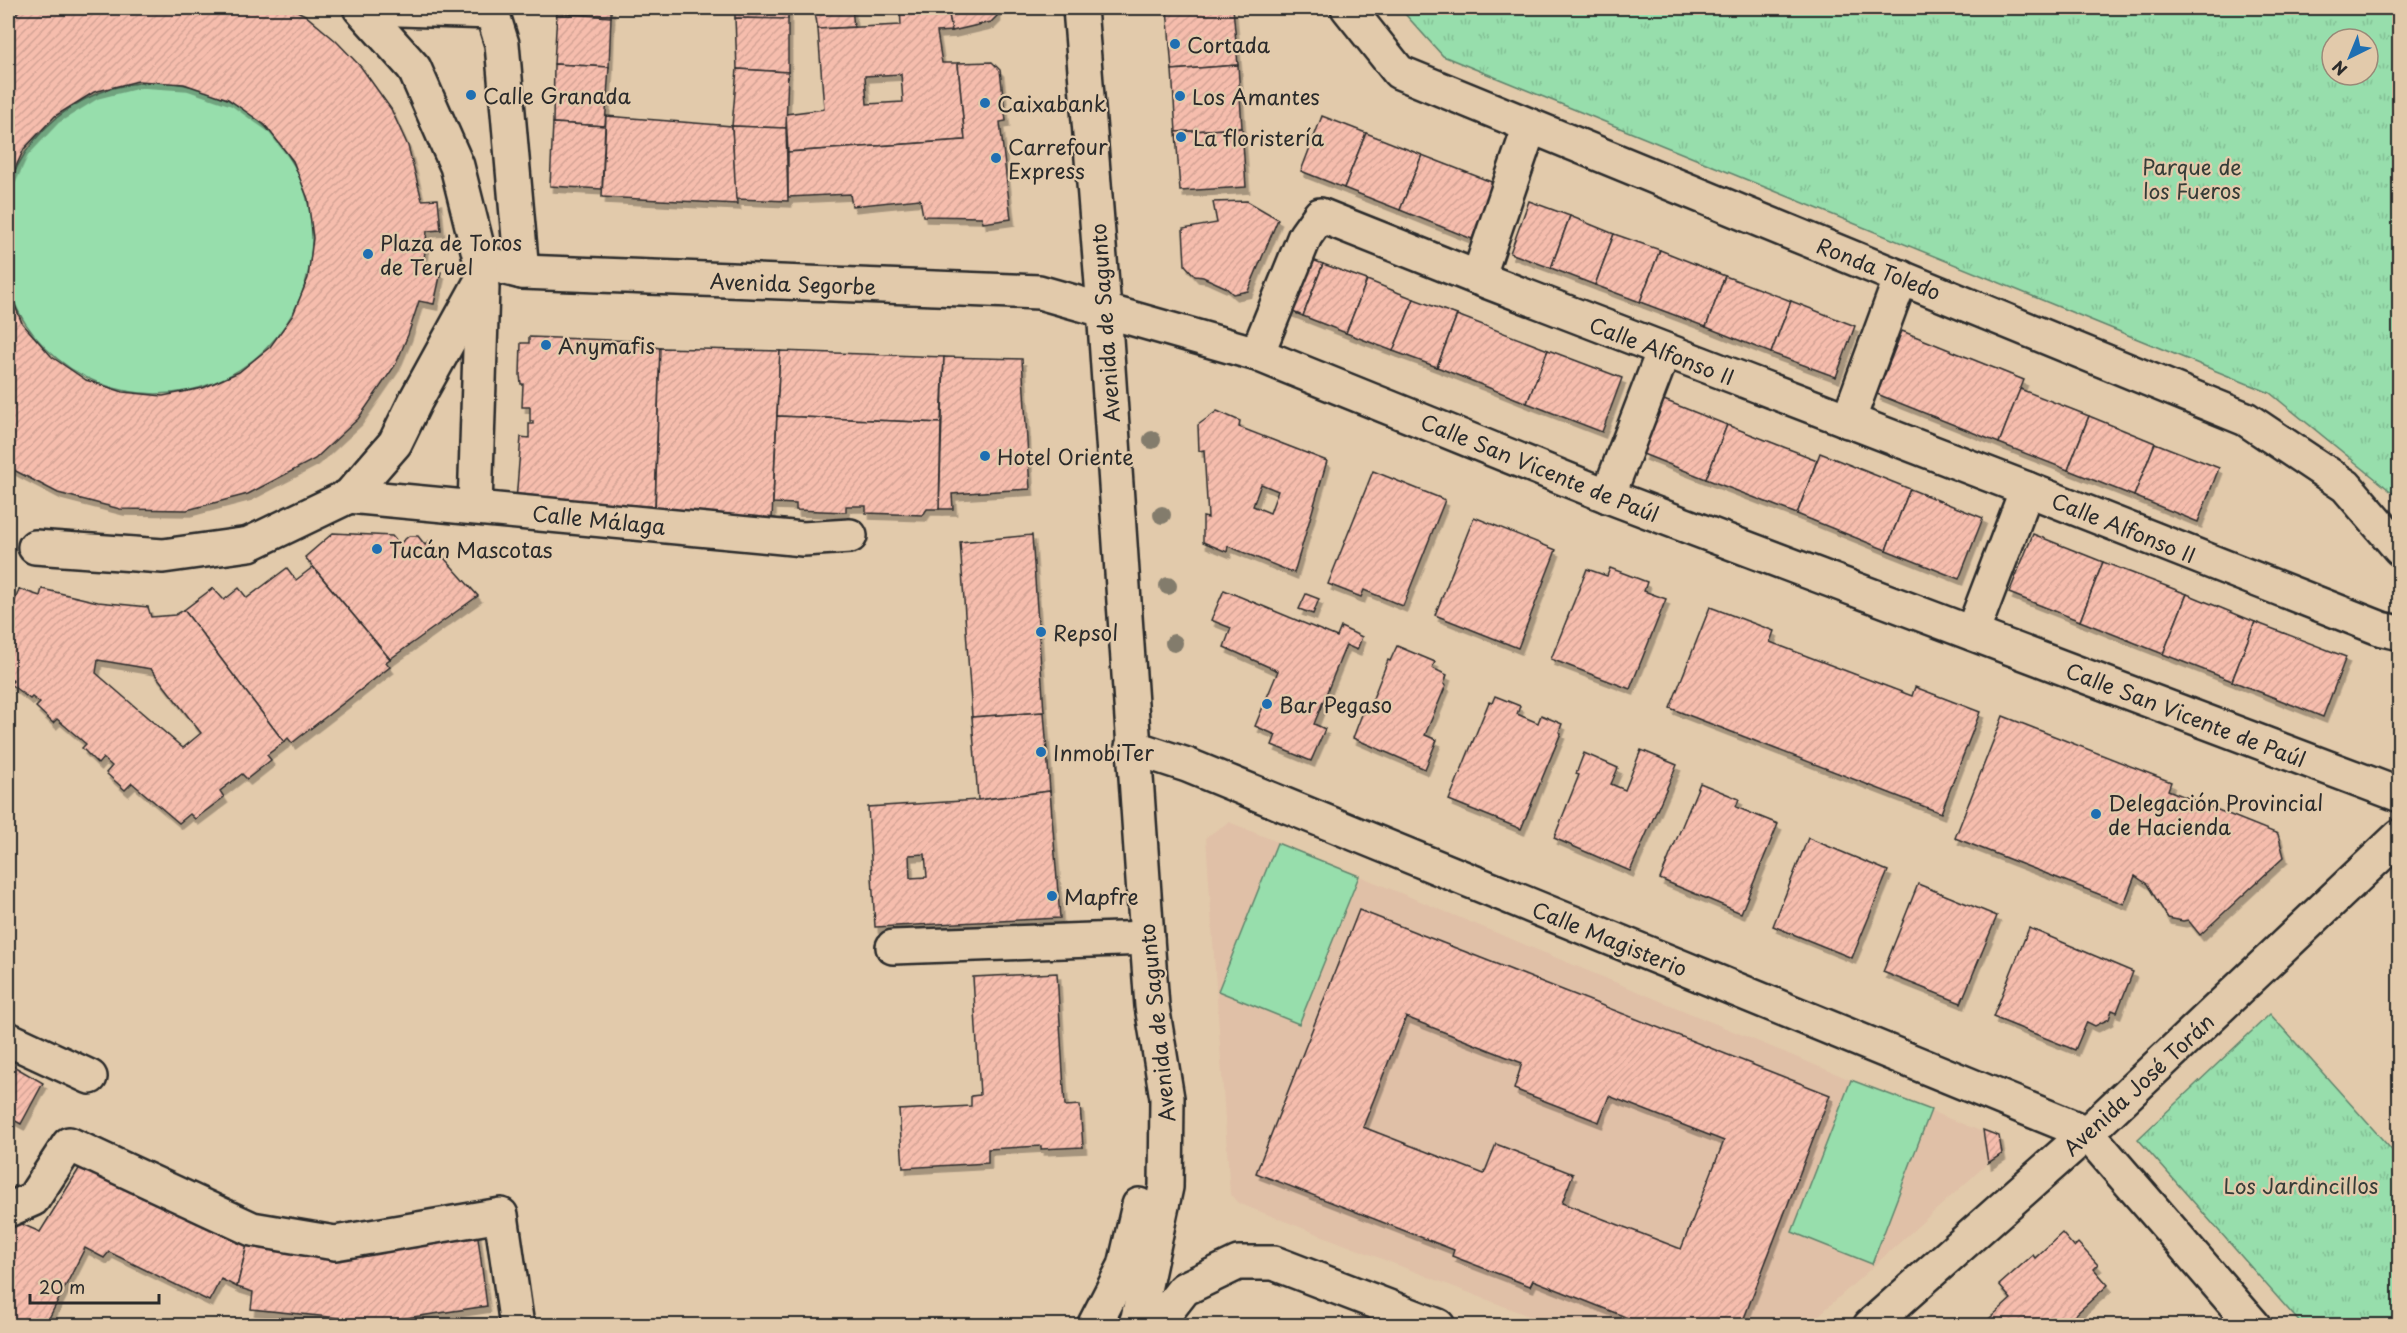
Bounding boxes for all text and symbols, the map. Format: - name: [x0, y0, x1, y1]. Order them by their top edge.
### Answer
- north arrow: [2320, 27, 2380, 87]
- place label: Cortada: [1187, 28, 1271, 60]
- marker: Cortada: [1168, 37, 1182, 51]
- text: N: [2326, 56, 2352, 82]
- place label: Calle Granada: [483, 79, 631, 111]
- place label: Los Amantes: [1192, 80, 1320, 112]
- place label: Caixabank: [997, 87, 1107, 119]
- marker: Calle Granada: [464, 88, 478, 102]
- marker: Los Amantes: [1173, 89, 1187, 103]
- marker: Caixabank: [978, 96, 992, 110]
- place label: La floristería: [1193, 121, 1325, 153]
- place label: Carrefour Express: [1008, 130, 1108, 186]
- marker: La floristería: [1174, 130, 1188, 144]
- park label: Parque de los Fueros: [2142, 150, 2242, 206]
- marker: Carrefour Express: [989, 151, 1003, 165]
- street label: Avenida de Sagunto: [1081, 222, 1127, 424]
- place label: Plaza de Toros de Teruel: [380, 226, 522, 282]
- street label: Ronda Toledo: [1812, 229, 1946, 307]
- marker: Plaza de Toros de Teruel: [361, 247, 375, 261]
- street label: Avenida Segorbe: [709, 264, 877, 302]
- street label: Calle Alfonso II: [1585, 308, 1739, 392]
- place label: Anymafis: [558, 329, 655, 361]
- marker: Anymafis: [539, 338, 553, 352]
- street label: Calle San Vicente de Paúl: [1416, 405, 1664, 529]
- place label: Hotel Oriente: [997, 440, 1134, 472]
- marker: Hotel Oriente: [978, 449, 992, 463]
- street label: Calle Alfonso II: [2047, 484, 2201, 570]
- street label: Calle Málaga: [531, 496, 668, 542]
- place label: Tucán Mascotas: [389, 533, 553, 565]
- marker: Tucán Mascotas: [370, 542, 384, 556]
- place label: Repsol: [1053, 616, 1118, 648]
- marker: Repsol: [1034, 625, 1048, 639]
- street label: Calle San Vicente de Paúl: [2062, 653, 2310, 775]
- place label: Bar Pegaso: [1279, 688, 1392, 720]
- marker: Bar Pegaso: [1260, 697, 1274, 711]
- place label: InmobiTer: [1053, 736, 1154, 768]
- marker: InmobiTer: [1034, 745, 1048, 759]
- place label: Delegación Provincial de Hacienda: [2108, 786, 2323, 842]
- marker: Delegación Provincial de Hacienda: [2089, 807, 2103, 821]
- place label: Mapfre: [1064, 880, 1139, 912]
- marker: Mapfre: [1045, 889, 1059, 903]
- street label: Calle Magisterio: [1528, 892, 1692, 984]
- street label: Avenida de Sagunto: [1130, 922, 1182, 1124]
- street label: Avenida José Torán: [2055, 1005, 2221, 1163]
- park label: Los Jardincillos: [2224, 1169, 2378, 1201]
- scale bar: [30, 1267, 159, 1305]
- text: 20 m: [39, 1273, 85, 1300]

